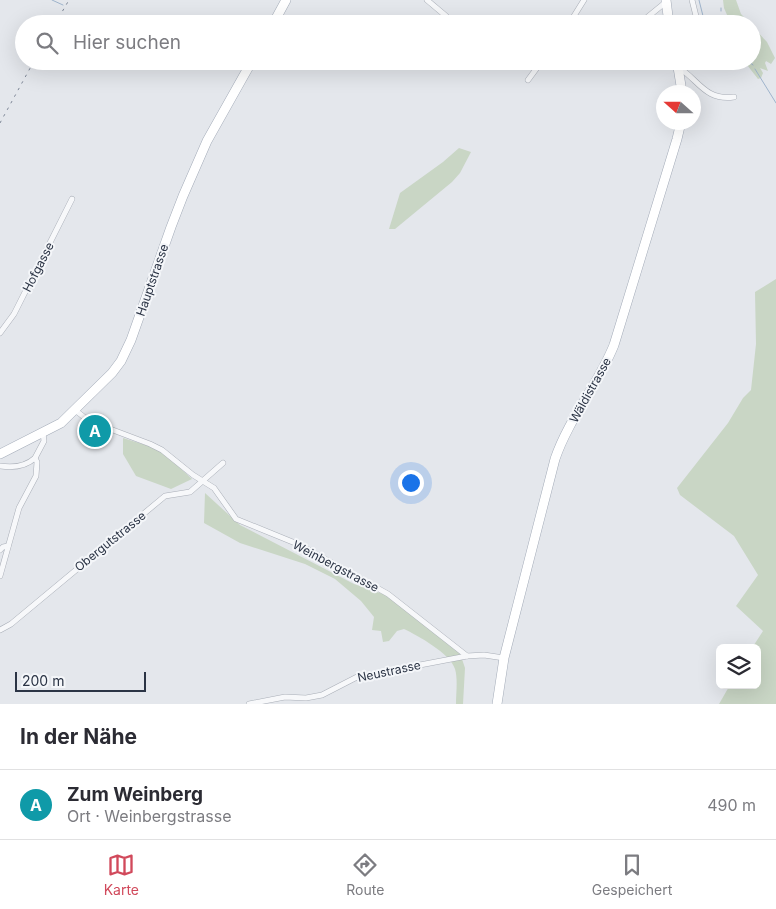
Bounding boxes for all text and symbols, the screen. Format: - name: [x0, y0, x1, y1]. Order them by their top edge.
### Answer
- search box: [15, 15, 761, 70]
- icon: search: [33, 29, 61, 57]
- text: Hier suchen: [73, 31, 181, 54]
- north arrow: [656, 85, 701, 130]
- street label: Hofgasse: [19, 240, 57, 294]
- street label: Hauptstrasse: [133, 242, 171, 318]
- street label: Wäldistrasse: [566, 355, 614, 425]
- pin: A: [79, 412, 111, 450]
- your location: [398, 470, 424, 496]
- street label: Obergutstrasse: [71, 508, 149, 574]
- street label: Weinbergstrasse: [290, 537, 382, 595]
- map controls: [716, 644, 761, 689]
- button: layers: [716, 644, 761, 689]
- street label: Neustrasse: [356, 657, 422, 685]
- scale bar: [15, 669, 146, 692]
- text: 200 m: [22, 672, 64, 689]
- text: In der Nähe: [20, 724, 137, 749]
- text: Zum Weinberg: [67, 783, 203, 806]
- text: A: [30, 795, 42, 815]
- text: 490 m: [707, 795, 756, 815]
- text: Ort · Weinbergstrasse: [67, 806, 232, 826]
- tab: Karte: [104, 851, 139, 898]
- tab: Route: [346, 851, 384, 898]
- tab: Gespeichert: [592, 851, 672, 898]

